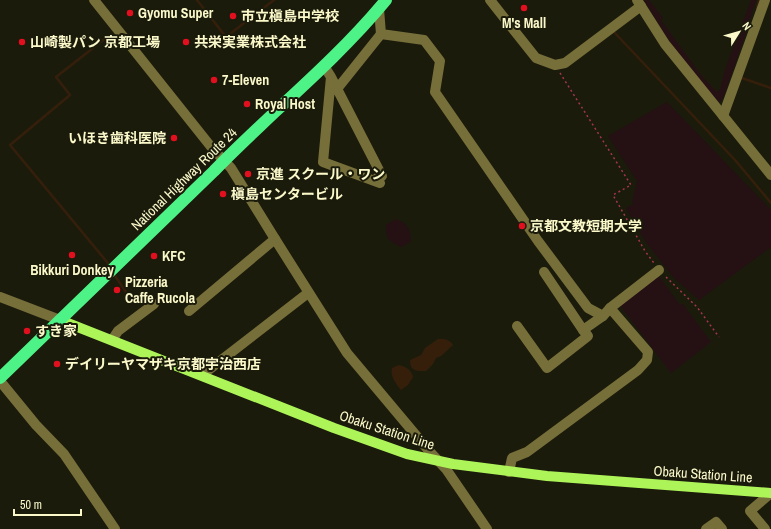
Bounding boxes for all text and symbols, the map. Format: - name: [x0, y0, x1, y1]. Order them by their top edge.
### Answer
- marker: M's Mall: [519, 3, 529, 13]
- place label: Gyomu Super: [138, 4, 214, 22]
- place label: 市立槇島中学校: [241, 7, 339, 25]
- marker: Gyomu Super: [125, 8, 135, 18]
- marker: 市立槇島中学校: [228, 11, 238, 21]
- north arrow: [719, 12, 759, 52]
- place label: M's Mall: [502, 14, 546, 32]
- text: N: [739, 19, 755, 33]
- place label: 山崎製パン 京都工場: [30, 33, 160, 51]
- place label: 共栄実業株式会社: [194, 33, 306, 51]
- marker: 山崎製パン 京都工場: [17, 37, 27, 47]
- marker: 共栄実業株式会社: [181, 37, 191, 47]
- place label: 7-Eleven: [222, 71, 269, 89]
- marker: 7-Eleven: [209, 75, 219, 85]
- place label: Royal Host: [255, 95, 315, 113]
- marker: Royal Host: [242, 99, 252, 109]
- street label: National Highway Route 24: [127, 123, 241, 234]
- place label: いほき歯科医院: [68, 129, 166, 147]
- marker: いほき歯科医院: [169, 133, 179, 143]
- place label: 京進 スクール・ワン: [256, 165, 385, 183]
- marker: 京進 スクール・ワン: [243, 169, 253, 179]
- place label: 槇島センタービル: [231, 185, 343, 203]
- marker: 槇島センタービル: [218, 189, 228, 199]
- place label: 京都文教短期大学: [530, 217, 642, 235]
- marker: 京都文教短期大学: [517, 221, 527, 231]
- place label: KFC: [162, 247, 186, 265]
- marker: Bikkuri Donkey: [67, 250, 77, 260]
- marker: KFC: [149, 251, 159, 261]
- place label: Bikkuri Donkey: [30, 261, 114, 279]
- place label: Pizzeria Caffe Rucola: [125, 273, 196, 307]
- marker: Pizzeria Caffe Rucola: [112, 285, 122, 295]
- place label: すき家: [35, 322, 77, 340]
- marker: すき家: [22, 326, 32, 336]
- place label: デイリーヤマザキ京都宇治西店: [65, 355, 261, 373]
- marker: デイリーヤマザキ京都宇治西店: [52, 359, 62, 369]
- street label: Obaku Station Line: [337, 406, 437, 454]
- street label: Obaku Station Line: [653, 462, 753, 486]
- scale bar: [14, 491, 81, 517]
- text: 50 m: [20, 497, 42, 513]

